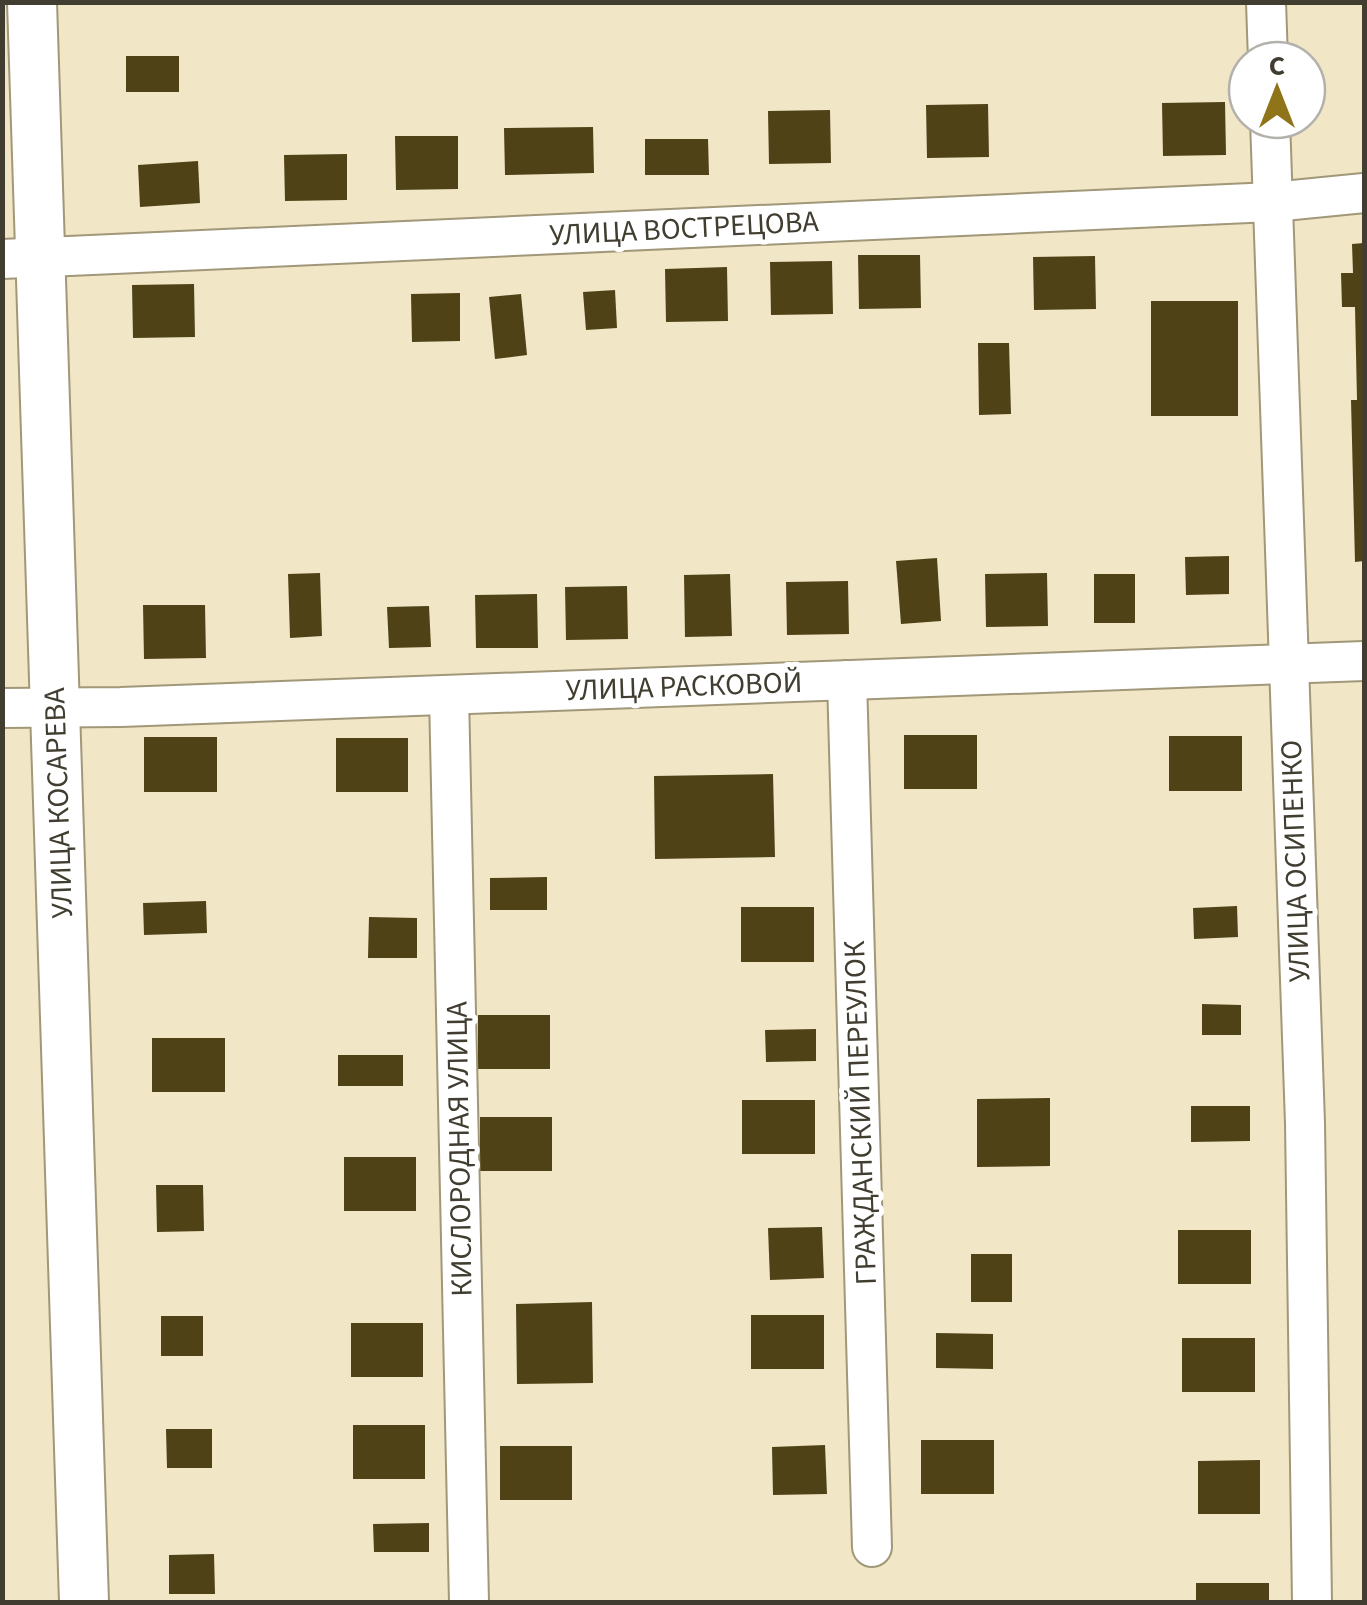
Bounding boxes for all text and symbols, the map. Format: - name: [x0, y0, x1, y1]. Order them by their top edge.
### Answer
- north arrow: [1227, 40, 1327, 140]
- text: С: [1269, 46, 1285, 86]
- street label: УЛИЦА ВОСТРЕЦОВА: [548, 200, 820, 257]
- street label: УЛИЦА РАСКОВОЙ: [565, 661, 803, 712]
- street label: УЛИЦА КОСАРЕВА: [33, 686, 84, 919]
- street label: УЛИЦА ОСИПЕНКО: [1270, 739, 1321, 983]
- street label: ГРАЖДАНСКИЙ ПЕРЕУЛОК: [833, 939, 888, 1286]
- street label: КИСЛОРОДНАЯ УЛИЦА: [435, 1000, 484, 1297]

